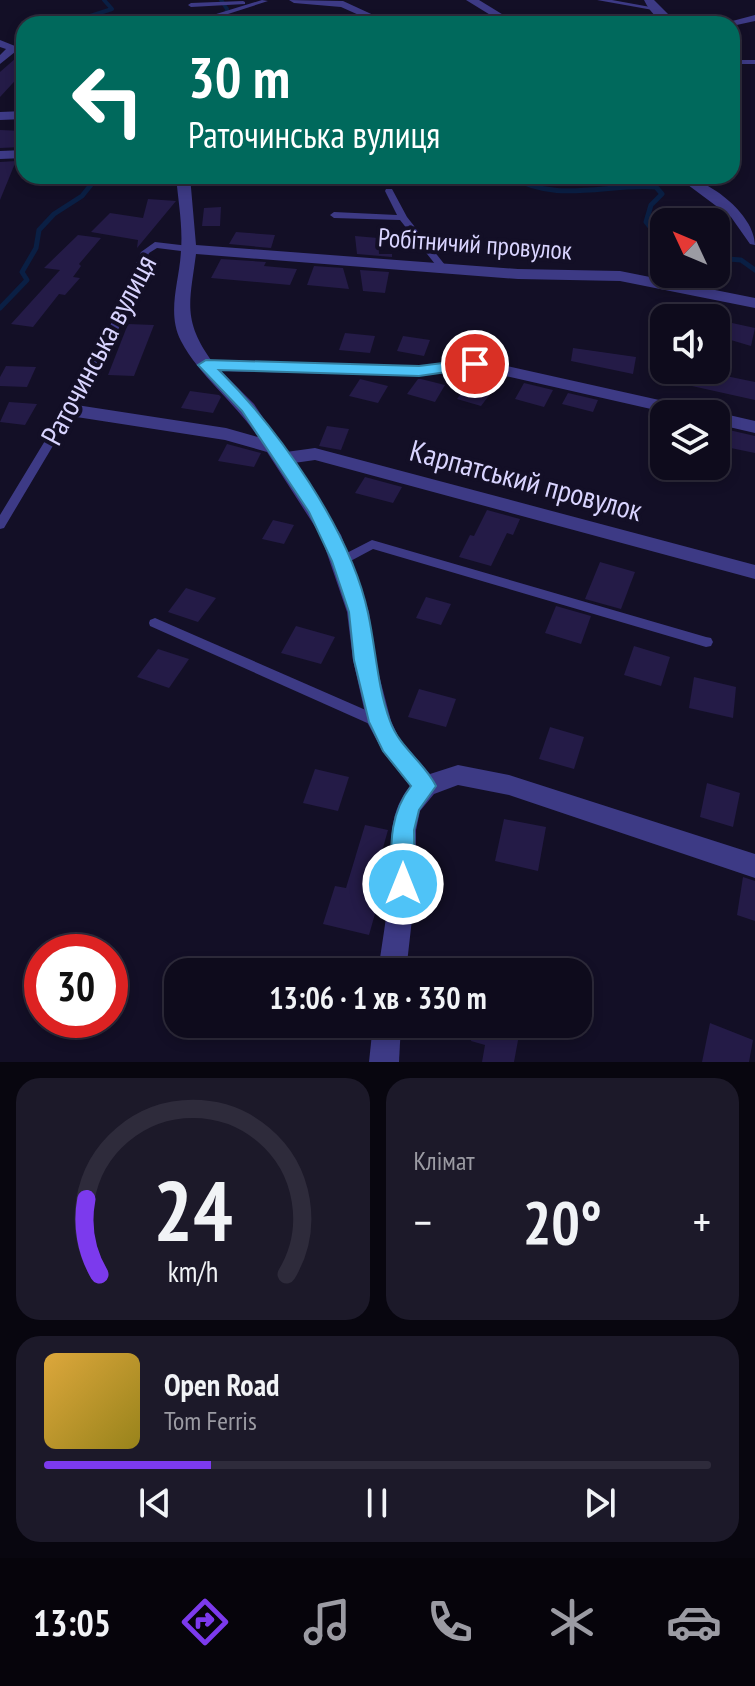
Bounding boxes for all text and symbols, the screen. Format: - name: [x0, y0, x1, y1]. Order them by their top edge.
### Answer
- text: 30 m: [188, 41, 290, 113]
- icon: left: [56, 48, 160, 152]
- text: Раточинська вулиця: [188, 111, 440, 158]
- north arrow: [650, 208, 730, 288]
- map controls: [650, 208, 730, 480]
- street label: Робітничий провулок: [377, 220, 573, 267]
- street label: Раточинська вулиця: [31, 247, 164, 451]
- button: sound: [650, 304, 730, 384]
- pin: [441, 330, 509, 398]
- icon: arrive: [453, 342, 497, 386]
- button: layers: [650, 400, 730, 480]
- street label: Карпатський провулок: [406, 430, 647, 529]
- position arrow: [361, 842, 445, 926]
- speed limit sign: 30: [24, 934, 128, 1038]
- text: 13:06 · 1 хв · 330 m: [269, 978, 487, 1017]
- text: Клімат: [414, 1144, 475, 1177]
- text: 24: [153, 1156, 233, 1264]
- text: 20°: [523, 1183, 602, 1261]
- text: −: [414, 1193, 432, 1250]
- text: +: [693, 1193, 711, 1250]
- text: km/h: [167, 1253, 218, 1290]
- text: Open Road: [164, 1365, 279, 1404]
- text: Tom Ferris: [164, 1404, 257, 1437]
- icon: previous: [133, 1481, 177, 1525]
- icon: pause: [355, 1481, 399, 1525]
- icon: next: [578, 1481, 622, 1525]
- icon: directions: [177, 1594, 233, 1650]
- icon: music: [299, 1594, 355, 1650]
- icon: phone: [422, 1594, 478, 1650]
- icon: climate: [544, 1594, 600, 1650]
- icon: car: [666, 1594, 722, 1650]
- text: 13:05: [33, 1599, 111, 1646]

